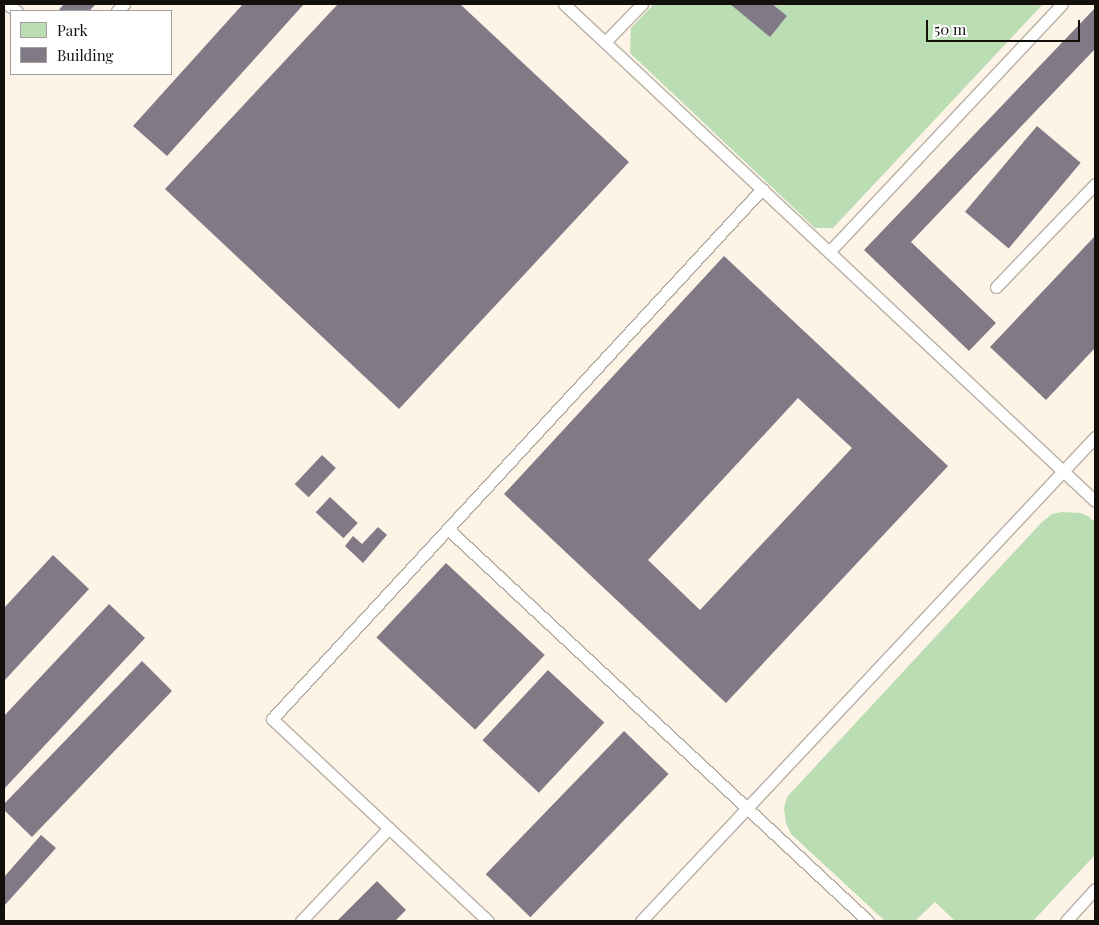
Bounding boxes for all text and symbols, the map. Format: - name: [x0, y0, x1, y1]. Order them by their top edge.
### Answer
- legend: [10, 10, 172, 75]
- scale bar: [929, 10, 1083, 42]
- text: 50 m: [934, 19, 966, 39]
- text: Park: [57, 20, 88, 40]
- text: Building: [57, 45, 113, 65]

